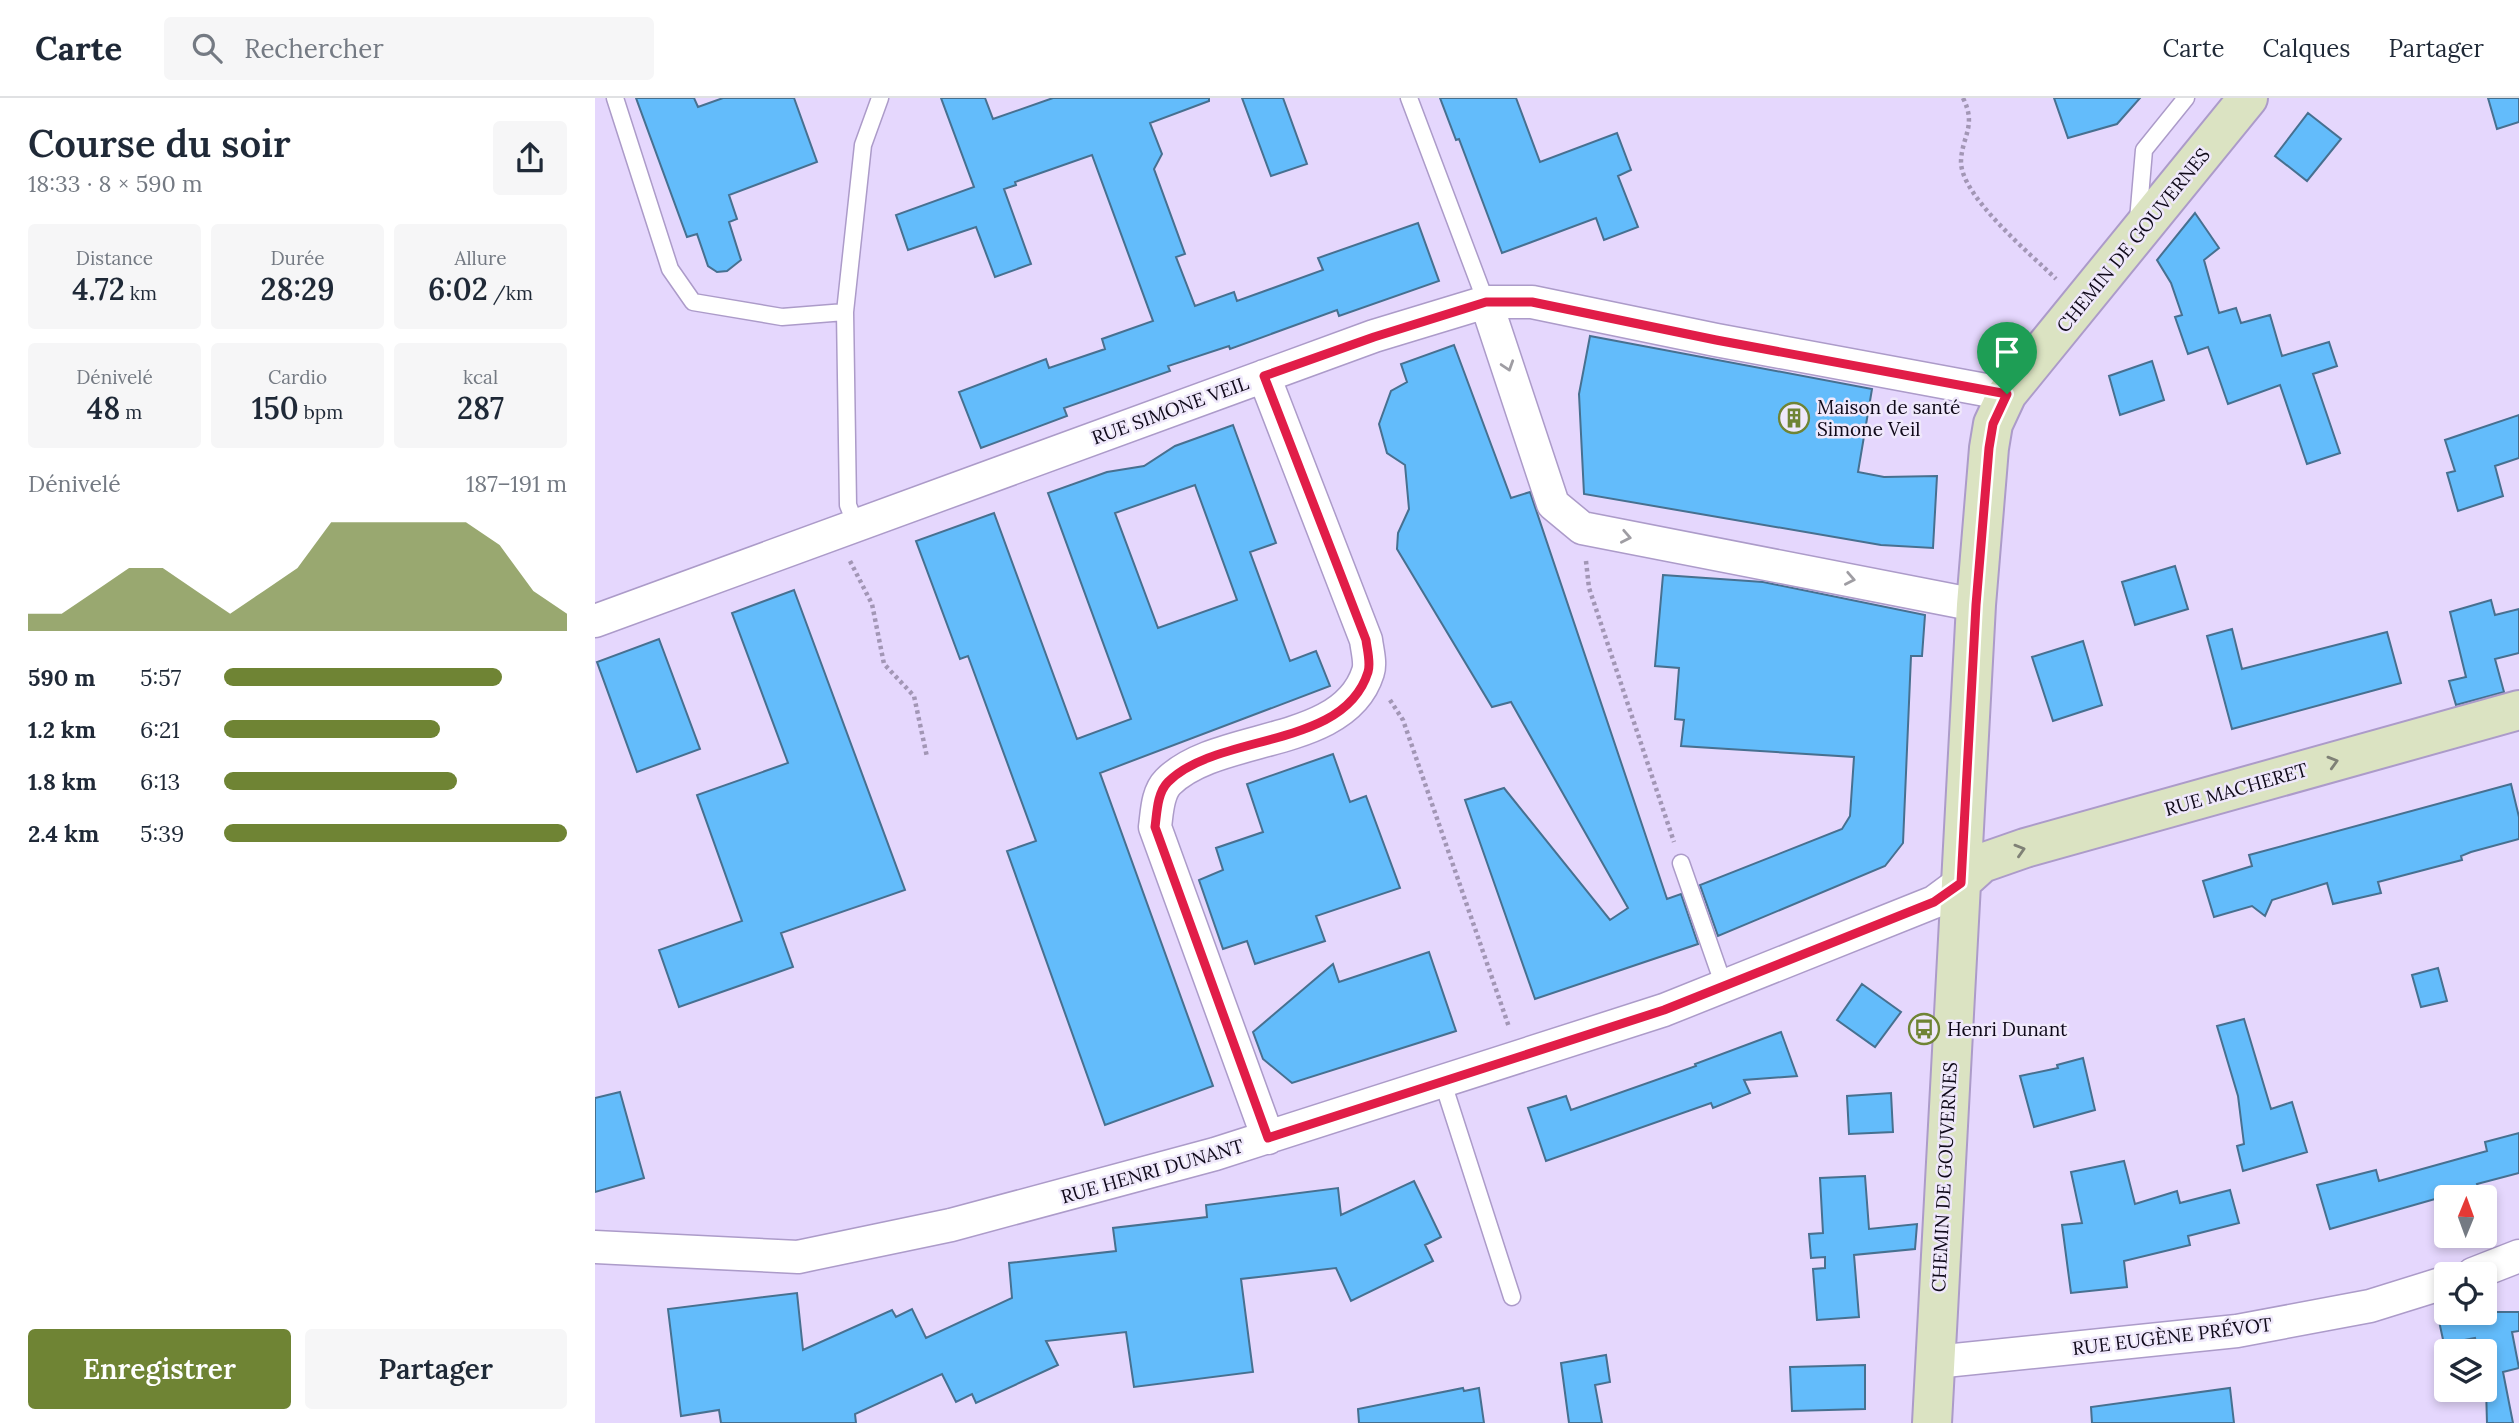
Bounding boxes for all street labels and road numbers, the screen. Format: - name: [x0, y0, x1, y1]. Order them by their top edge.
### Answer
- street label: CHEMIN DE GOUVERNES: [2051, 143, 2215, 337]
- street label: RUE SIMONE VEIL: [1088, 370, 1252, 450]
- street label: RUE MACHERET: [2162, 757, 2310, 821]
- street label: CHEMIN DE GOUVERNES: [1926, 1061, 1962, 1293]
- street label: RUE HENRI DUNANT: [1058, 1133, 1246, 1209]
- street label: RUE EUGÈNE PRÉVOT: [2071, 1312, 2273, 1360]

